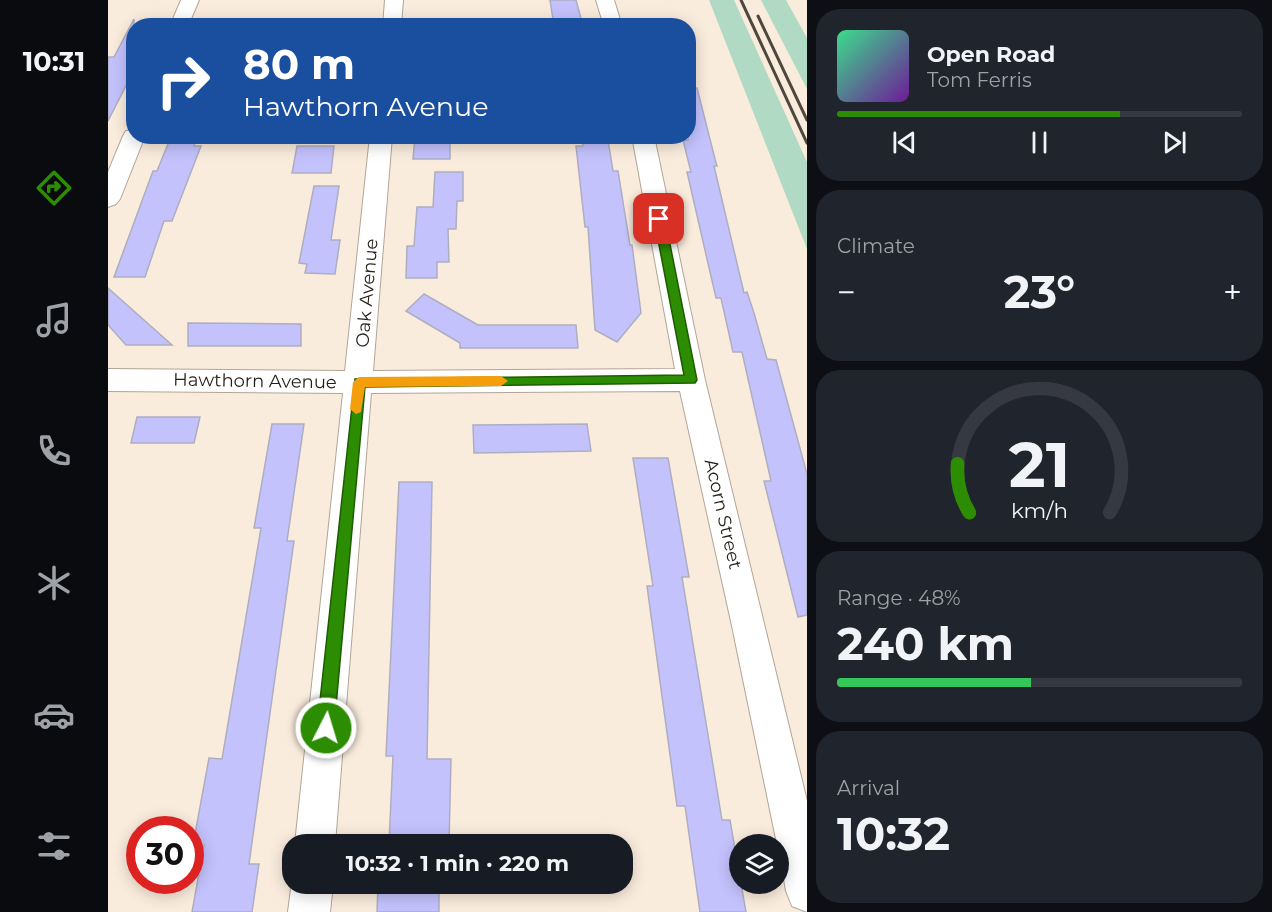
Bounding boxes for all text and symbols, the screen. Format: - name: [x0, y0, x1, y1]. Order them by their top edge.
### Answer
- text: 80 m: [243, 38, 355, 90]
- text: Open Road: [927, 41, 1055, 68]
- icon: right: [144, 42, 222, 120]
- text: 10:31: [23, 45, 85, 78]
- text: Tom Ferris: [927, 68, 1032, 92]
- text: Hawthorn Avenue: [243, 90, 489, 123]
- icon: previous: [888, 126, 921, 159]
- icon: pause: [1023, 126, 1056, 159]
- icon: next: [1158, 126, 1191, 159]
- icon: directions: [33, 167, 75, 209]
- pin: [633, 193, 684, 244]
- icon: arrive: [642, 202, 675, 235]
- text: Climate: [837, 234, 915, 258]
- street label: Oak Avenue: [351, 238, 383, 348]
- text: 23°: [1004, 264, 1075, 319]
- text: −: [837, 272, 856, 312]
- text: +: [1223, 272, 1242, 312]
- icon: music: [33, 299, 75, 341]
- street label: Hawthorn Avenue: [173, 369, 337, 393]
- text: 21: [1009, 427, 1070, 503]
- icon: phone: [33, 430, 75, 472]
- street label: Acorn Street: [700, 457, 746, 571]
- text: km/h: [1011, 497, 1068, 523]
- icon: climate: [33, 562, 75, 604]
- text: Range · 48%: [837, 586, 961, 610]
- text: 240 km: [837, 616, 1014, 671]
- icon: car: [33, 694, 75, 736]
- position arrow: [294, 696, 358, 760]
- text: Arrival: [837, 776, 900, 800]
- text: 10:32: [837, 806, 950, 861]
- speed limit sign: 30: [126, 816, 204, 894]
- icon: filters: [33, 825, 75, 867]
- map controls: [729, 834, 789, 894]
- button: layers: [729, 834, 789, 894]
- text: 10:32 · 1 min · 220 m: [346, 850, 569, 877]

